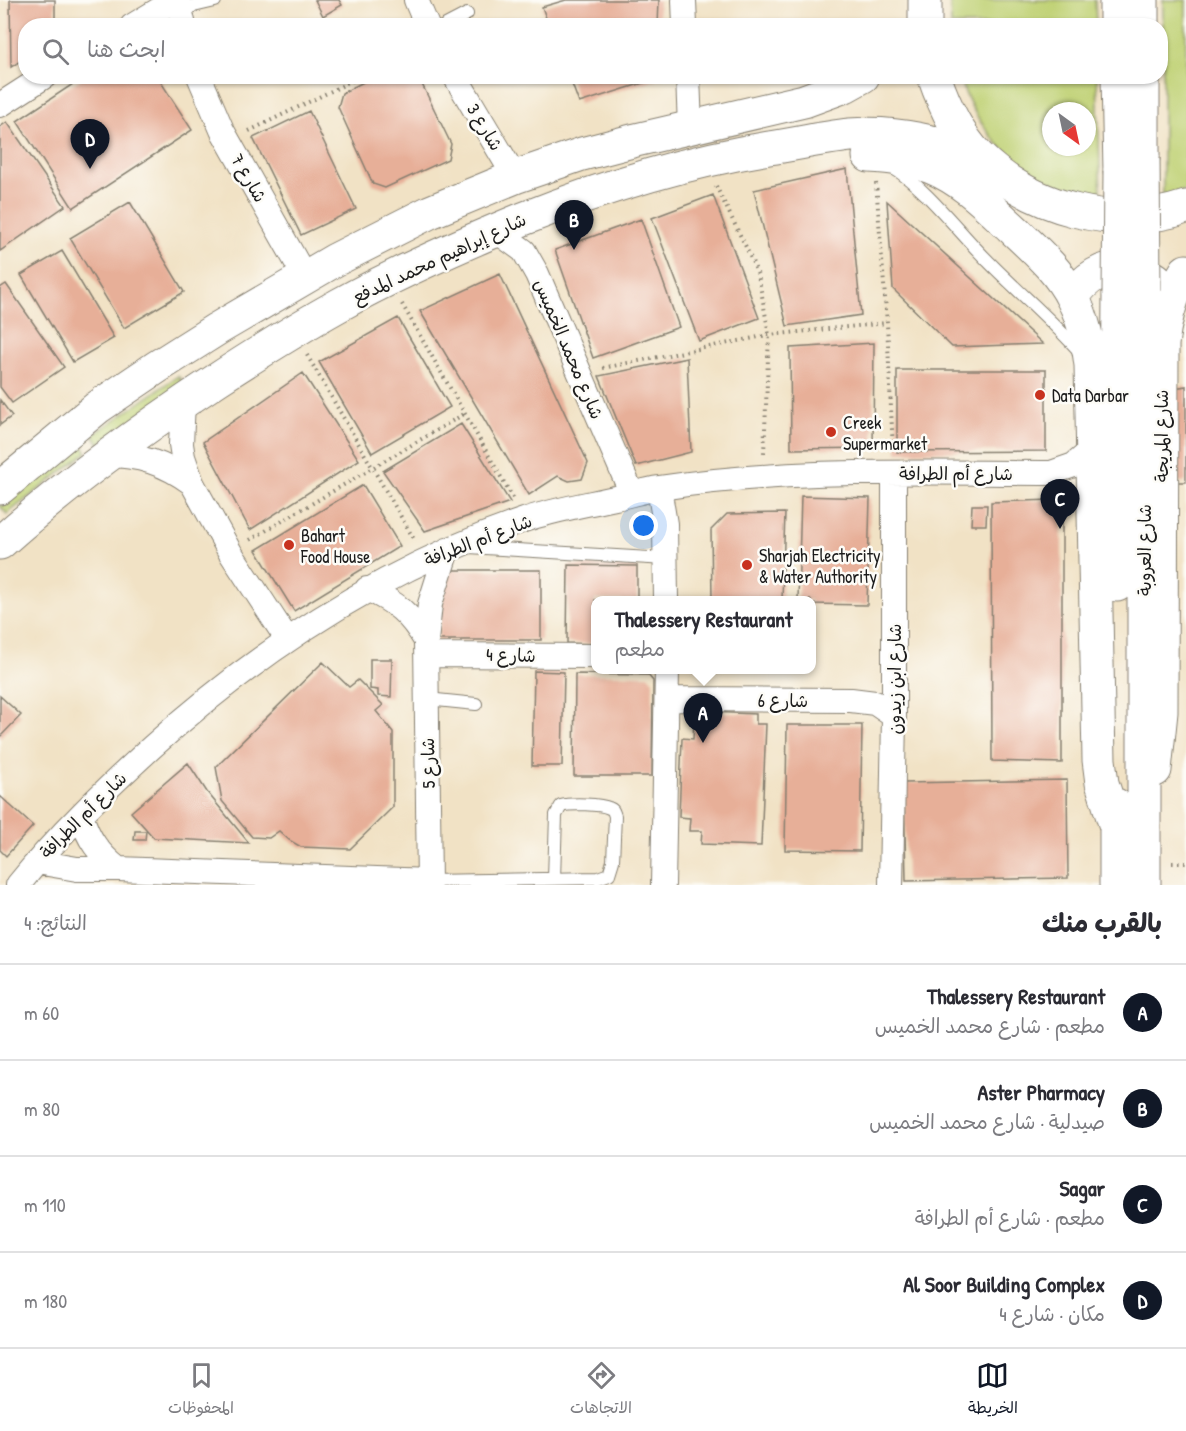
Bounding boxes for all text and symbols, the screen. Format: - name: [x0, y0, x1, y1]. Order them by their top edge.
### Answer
- search box: [18, 18, 1168, 84]
- text: ابحث هنا: [87, 34, 166, 64]
- icon: search: [39, 35, 72, 68]
- street label: شارع 3: [461, 99, 509, 155]
- north arrow: [1042, 102, 1096, 156]
- pin: D: [70, 120, 110, 169]
- street label: شارع 7: [225, 149, 273, 207]
- pin: B: [554, 200, 594, 250]
- street label: شارع إبراهيم محمد المدفع: [348, 207, 531, 311]
- street label: شارع محمد الخميس: [528, 275, 610, 423]
- place label: Data Darbar: [1052, 383, 1129, 408]
- marker: Data Darbar: [1033, 388, 1047, 402]
- street label: شارع المريجة: [1149, 390, 1174, 482]
- place label: Creek Supermarket: [843, 410, 928, 456]
- marker: Creek Supermarket: [824, 425, 838, 439]
- street label: شارع أم الطرافة: [899, 461, 1013, 488]
- pin: C: [1040, 480, 1080, 529]
- street label: شارع العروبة: [1132, 504, 1157, 596]
- street label: شارع أم الطرافة: [420, 508, 536, 574]
- your location: [629, 511, 658, 540]
- place label: Bahart Food House: [300, 523, 370, 569]
- marker: Bahart Food House: [282, 538, 296, 552]
- place label: Sharjah Electricity & Water Authority: [759, 543, 881, 589]
- marker: Sharjah Electricity & Water Authority: [740, 558, 754, 572]
- popup: [591, 596, 816, 674]
- text: Thalessery Restaurant: [614, 604, 793, 634]
- street label: شارع ابن زيدون: [882, 623, 907, 735]
- text: مطعم: [614, 635, 665, 662]
- street label: شارع 4: [486, 642, 536, 668]
- street label: شارع 6: [758, 688, 808, 713]
- pin: A: [684, 694, 722, 743]
- street label: شارع 5: [415, 737, 441, 789]
- street label: شارع أم الطرافة: [34, 766, 133, 865]
- text: بالقرب منك: [1042, 905, 1162, 940]
- text: النتائج: 4: [24, 909, 87, 936]
- text: Thalessery Restaurant: [927, 981, 1105, 1011]
- text: 60 m: [24, 999, 59, 1026]
- text: A: [1138, 999, 1147, 1026]
- text: مطعم · شارع محمد الخميس: [875, 1012, 1105, 1039]
- text: Aster Pharmacy: [978, 1077, 1105, 1107]
- text: 80 m: [24, 1095, 60, 1122]
- text: B: [1137, 1095, 1148, 1122]
- text: صيدلية · شارع محمد الخميس: [869, 1108, 1105, 1135]
- text: Sagar: [1059, 1173, 1105, 1203]
- text: 110 m: [24, 1191, 66, 1218]
- text: C: [1137, 1191, 1148, 1218]
- text: مطعم · شارع أم الطرافة: [915, 1204, 1105, 1231]
- text: Al Soor Building Complex: [903, 1269, 1105, 1299]
- text: 180 m: [24, 1287, 67, 1314]
- text: D: [1138, 1287, 1147, 1314]
- text: مكان · شارع 4: [999, 1300, 1105, 1327]
- tab: المحفوظات: [168, 1359, 234, 1422]
- tab: الاتجاهات: [570, 1359, 632, 1422]
- tab: الخريطة: [968, 1359, 1018, 1422]

